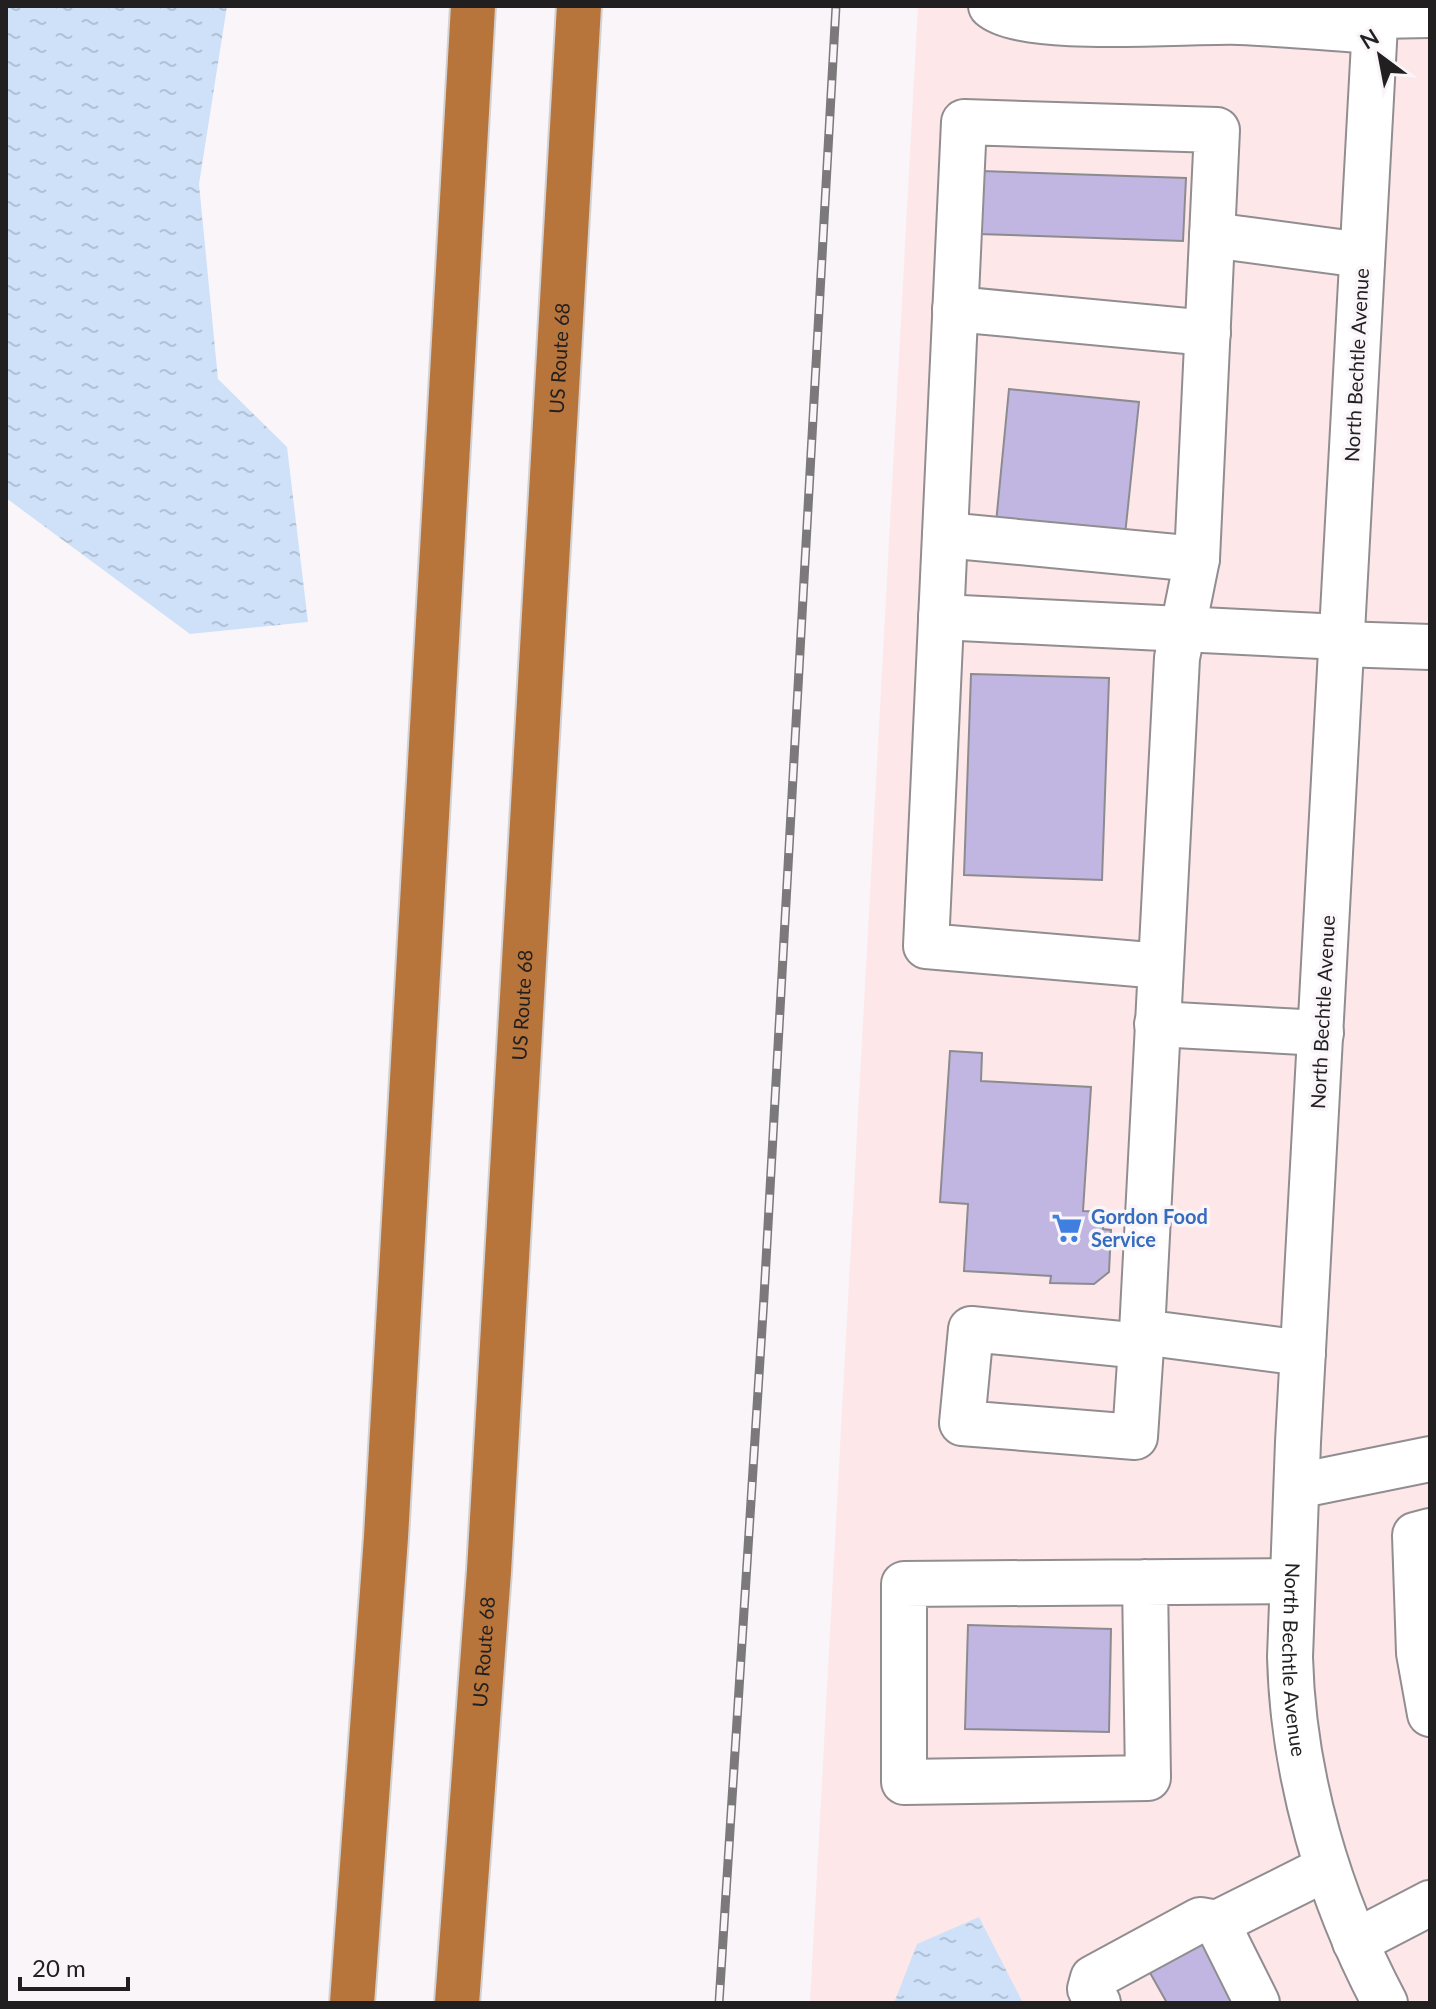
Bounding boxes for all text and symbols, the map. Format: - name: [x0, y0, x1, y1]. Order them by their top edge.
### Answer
- north arrow: [1340, 16, 1420, 96]
- text: N: [1355, 23, 1383, 55]
- street label: North Bechtle Avenue: [1339, 267, 1373, 463]
- street label: US Route 68: [544, 302, 574, 414]
- street label: North Bechtle Avenue: [1305, 914, 1339, 1110]
- street label: US Route 68: [506, 949, 537, 1061]
- place label: Gordon Food Service: [1091, 1204, 1208, 1251]
- supermarket icon: Gordon Food Service: [1050, 1211, 1084, 1245]
- street label: North Bechtle Avenue: [1278, 1562, 1312, 1758]
- street label: US Route 68: [467, 1596, 499, 1708]
- scale bar: [20, 1941, 128, 1991]
- text: 20 m: [32, 1953, 86, 1982]

